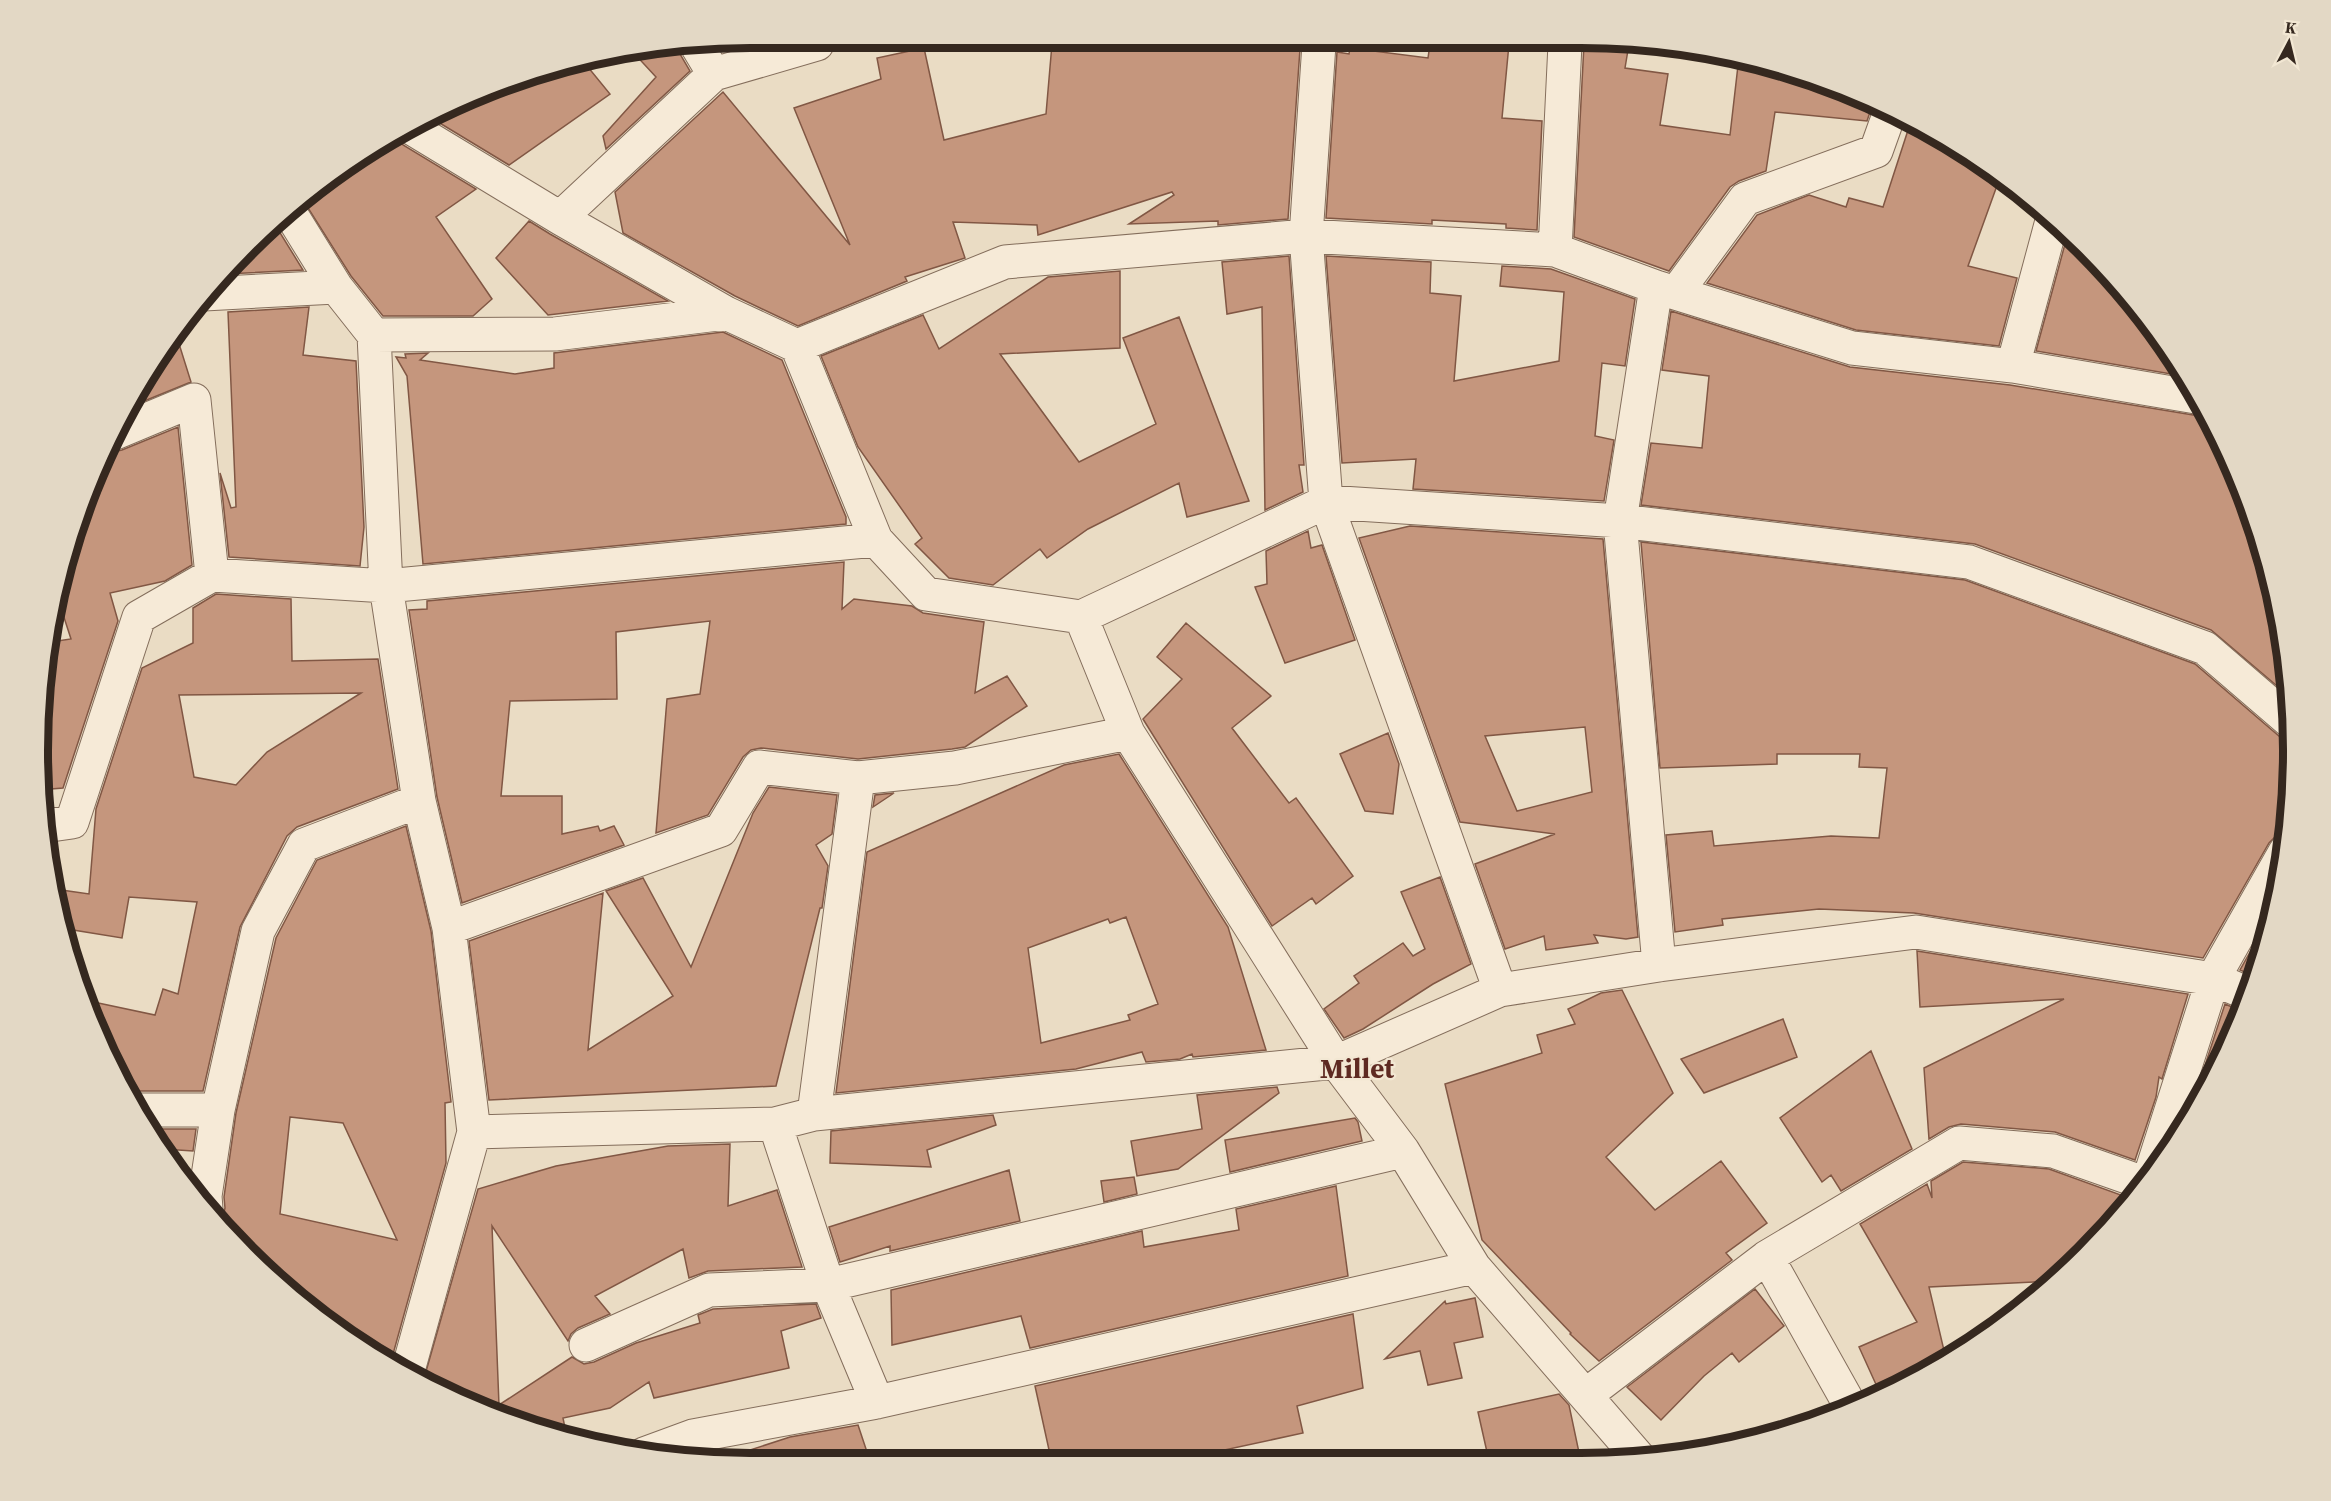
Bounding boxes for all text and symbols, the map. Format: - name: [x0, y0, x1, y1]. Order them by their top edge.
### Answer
- north arrow: [2259, 12, 2319, 72]
- text: K: [2284, 16, 2299, 39]
- district label: Millet: [1320, 1050, 1394, 1087]

